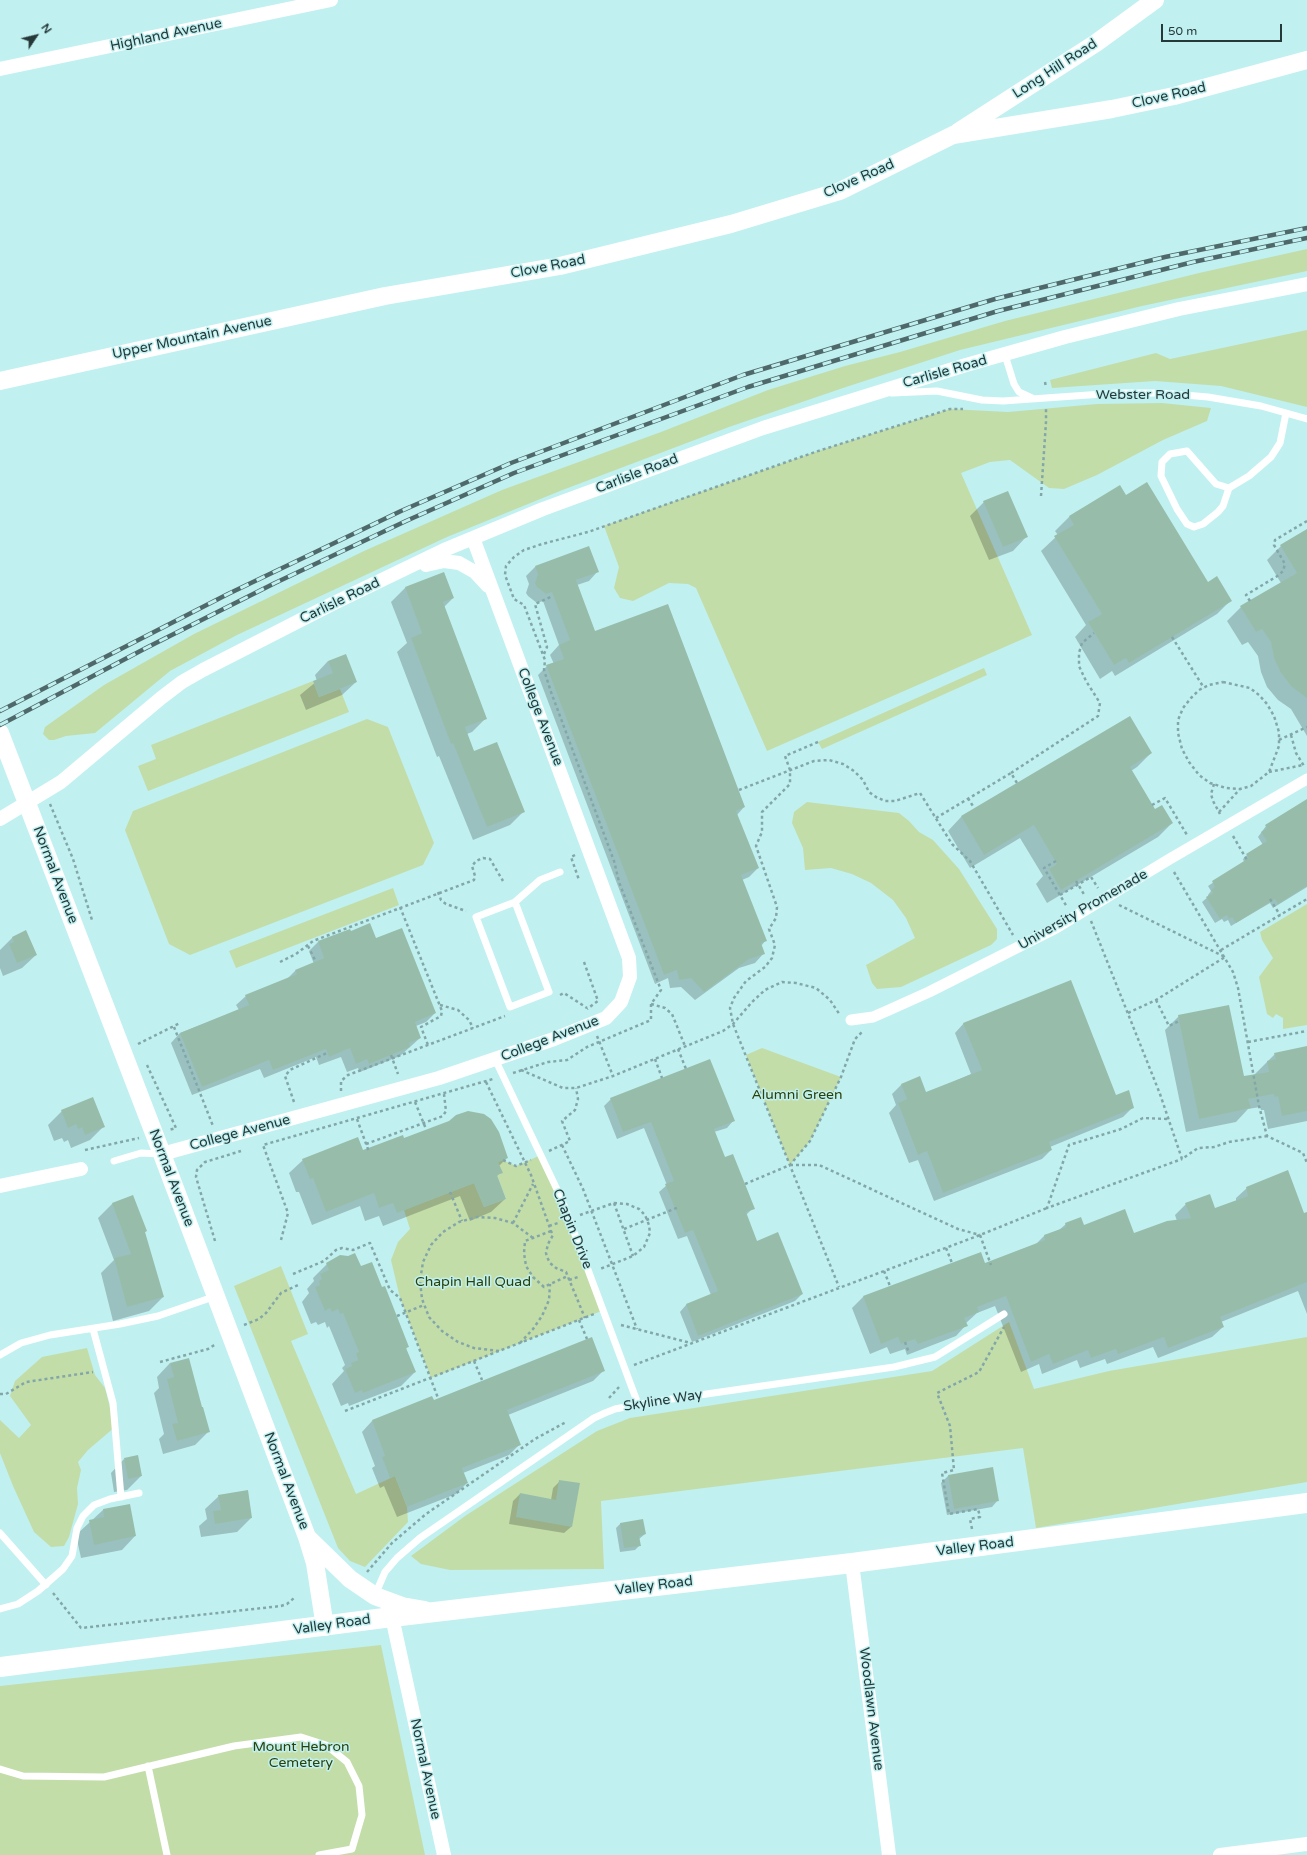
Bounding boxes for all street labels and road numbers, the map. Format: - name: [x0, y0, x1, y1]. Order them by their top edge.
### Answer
- street label: Highland Avenue: [109, 15, 223, 55]
- street label: Long Hill Road: [1010, 35, 1100, 103]
- street label: Clove Road: [1130, 79, 1208, 113]
- street label: Clove Road: [821, 156, 897, 202]
- street label: Clove Road: [509, 252, 587, 282]
- street label: Upper Mountain Avenue: [111, 313, 273, 363]
- street label: Carlisle Road: [901, 352, 989, 392]
- street label: Webster Road: [1096, 387, 1190, 403]
- street label: Carlisle Road: [593, 451, 681, 497]
- street label: Carlisle Road: [297, 574, 383, 628]
- street label: College Avenue: [514, 666, 566, 768]
- street label: Normal Avenue: [29, 824, 81, 926]
- street label: University Promenade: [1015, 866, 1151, 954]
- street label: College Avenue: [499, 1013, 601, 1065]
- street label: College Avenue: [188, 1112, 292, 1154]
- street label: Normal Avenue: [145, 1127, 197, 1229]
- street label: Chapin Drive: [548, 1186, 596, 1272]
- street label: Skyline Way: [622, 1386, 704, 1416]
- street label: Normal Avenue: [260, 1430, 312, 1532]
- street label: Valley Road: [935, 1534, 1015, 1560]
- street label: Valley Road: [614, 1573, 694, 1599]
- street label: Valley Road: [292, 1611, 372, 1639]
- street label: Woodlawn Avenue: [855, 1646, 887, 1772]
- street label: Normal Avenue: [406, 1717, 444, 1821]

